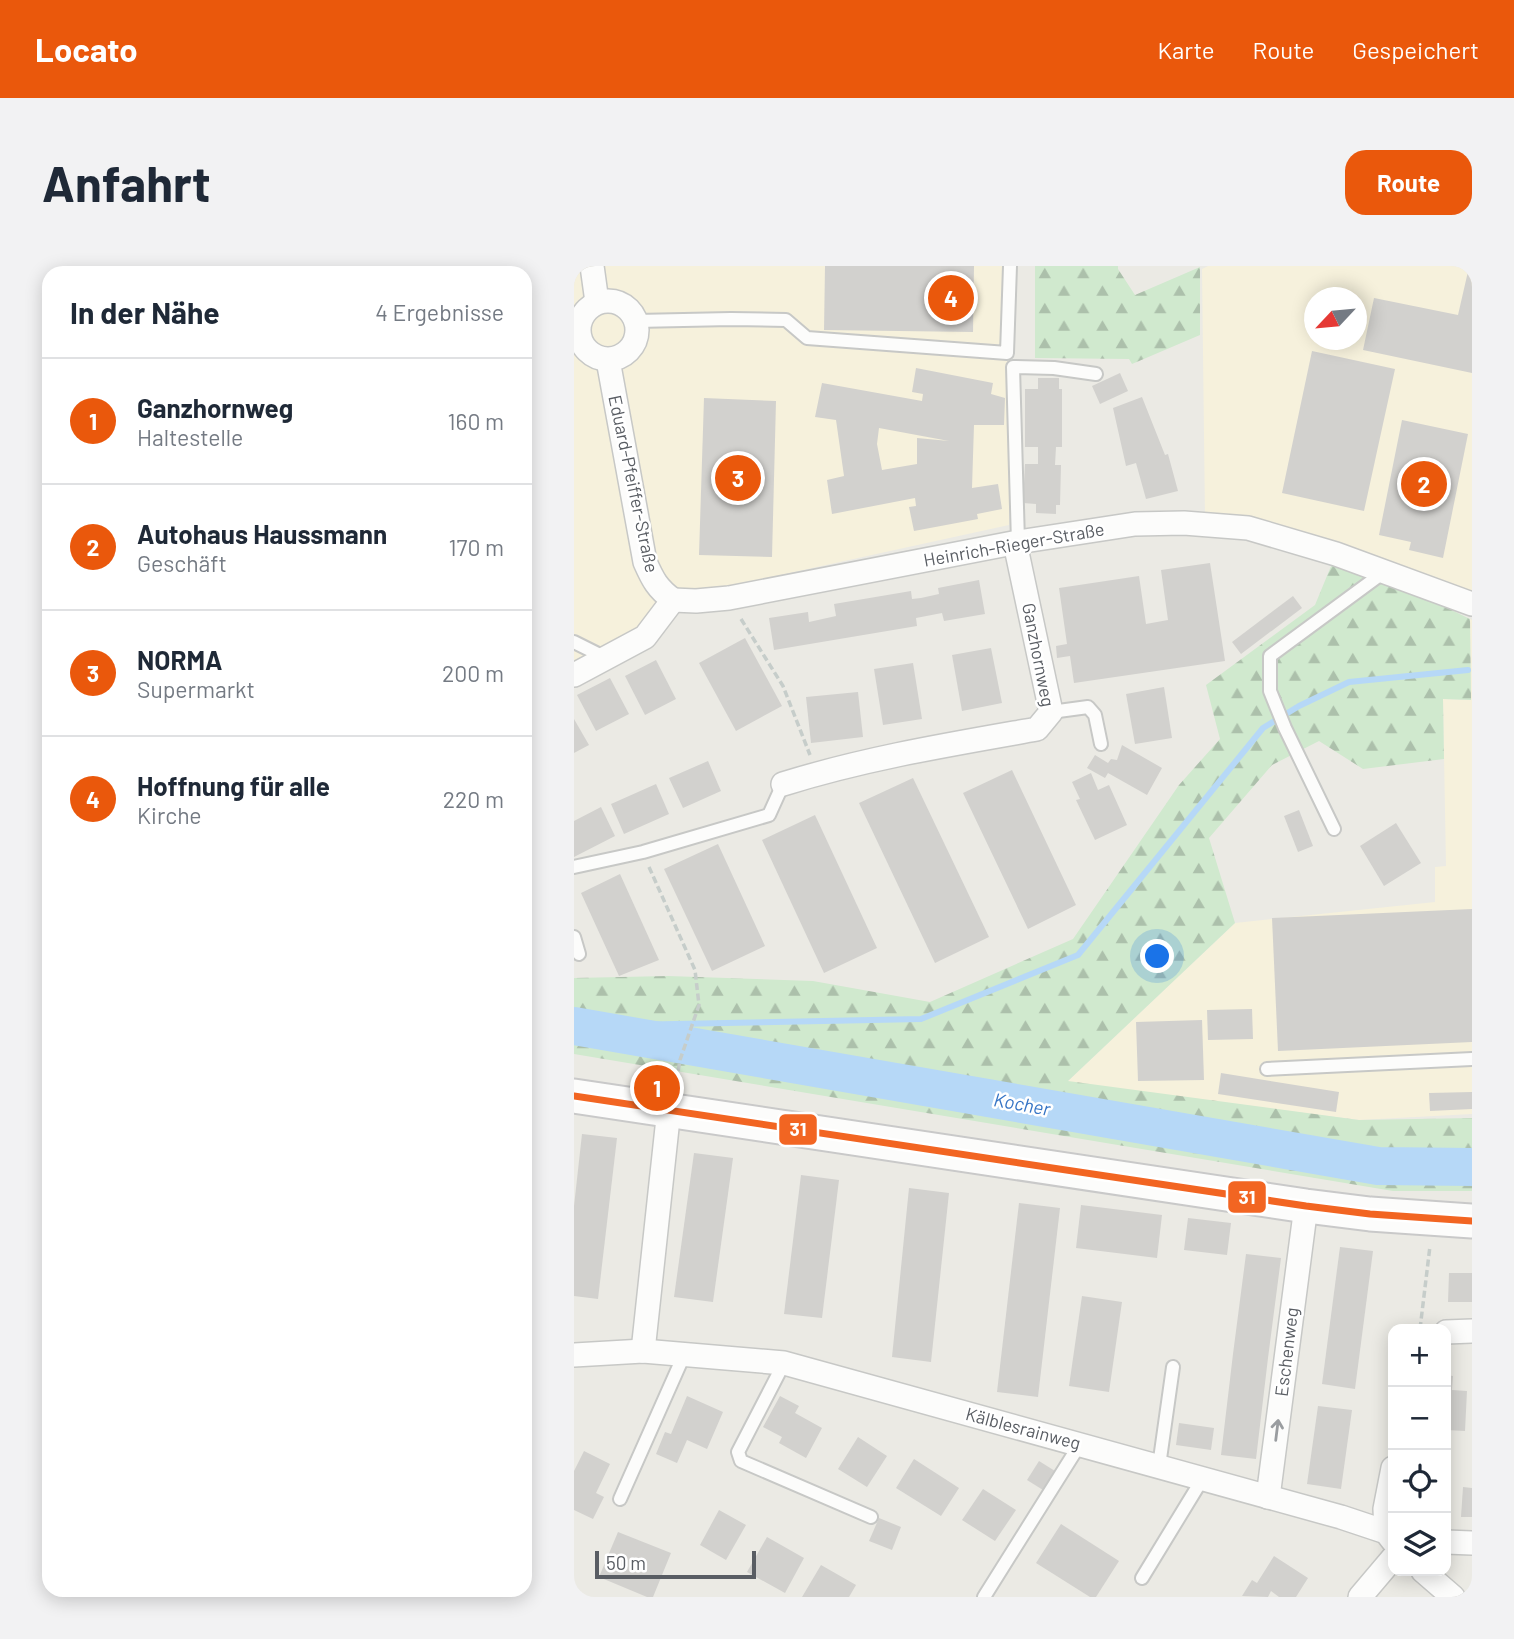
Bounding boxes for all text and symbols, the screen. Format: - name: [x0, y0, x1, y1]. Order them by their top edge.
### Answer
- text: Locato: [35, 29, 138, 69]
- text: Karte: [1157, 35, 1215, 64]
- text: Route: [1253, 35, 1314, 64]
- text: Gespeichert: [1352, 35, 1479, 64]
- button: Route: [1345, 150, 1472, 215]
- text: Anfahrt: [42, 153, 211, 212]
- pin: 4: [928, 272, 974, 324]
- north arrow: [1304, 287, 1367, 350]
- text: In der Nähe: [70, 294, 220, 330]
- text: 4 Ergebnisse: [375, 298, 504, 326]
- text: Ganzhornweg: [137, 392, 293, 423]
- street label: Eduard-Pfeiffer-Straße: [604, 393, 664, 575]
- text: 1: [89, 407, 97, 435]
- text: 160 m: [447, 407, 504, 435]
- text: Haltestelle: [137, 423, 243, 451]
- pin: 3: [715, 452, 761, 504]
- pin: 2: [1401, 458, 1447, 510]
- street label: Heinrich-Rieger-Straße: [922, 517, 1106, 571]
- text: Autohaus Haussmann: [137, 518, 387, 549]
- text: 2: [87, 533, 99, 561]
- text: 170 m: [448, 533, 504, 561]
- text: Geschäft: [137, 549, 227, 577]
- street label: Ganzhornweg: [1018, 601, 1060, 709]
- text: NORMA: [137, 644, 222, 675]
- text: 3: [87, 659, 99, 687]
- text: 200 m: [442, 659, 504, 687]
- text: Supermarkt: [137, 675, 255, 703]
- text: Hoffnung für alle: [137, 770, 330, 801]
- text: 4: [86, 785, 100, 813]
- text: 220 m: [443, 785, 504, 813]
- text: Kirche: [137, 801, 202, 829]
- your location: [1140, 939, 1174, 973]
- pin: 1: [634, 1062, 680, 1114]
- water label: Kocher: [992, 1087, 1053, 1120]
- line badge: 31: [778, 1113, 818, 1146]
- text: 31: [790, 1117, 806, 1140]
- line badge: 31: [1227, 1180, 1267, 1214]
- text: 31: [1239, 1185, 1255, 1208]
- street label: Eschenweg: [1270, 1306, 1302, 1398]
- map controls: [1388, 1324, 1451, 1576]
- button: +: [1388, 1324, 1451, 1387]
- button: −: [1388, 1387, 1451, 1450]
- street label: Kälblesrainweg: [963, 1402, 1083, 1454]
- one-way arrow: [1270, 1419, 1283, 1442]
- button: locate: [1388, 1450, 1451, 1513]
- button: layers: [1388, 1513, 1451, 1576]
- scale bar: [595, 1548, 756, 1580]
- text: 50 m: [606, 1551, 646, 1574]

